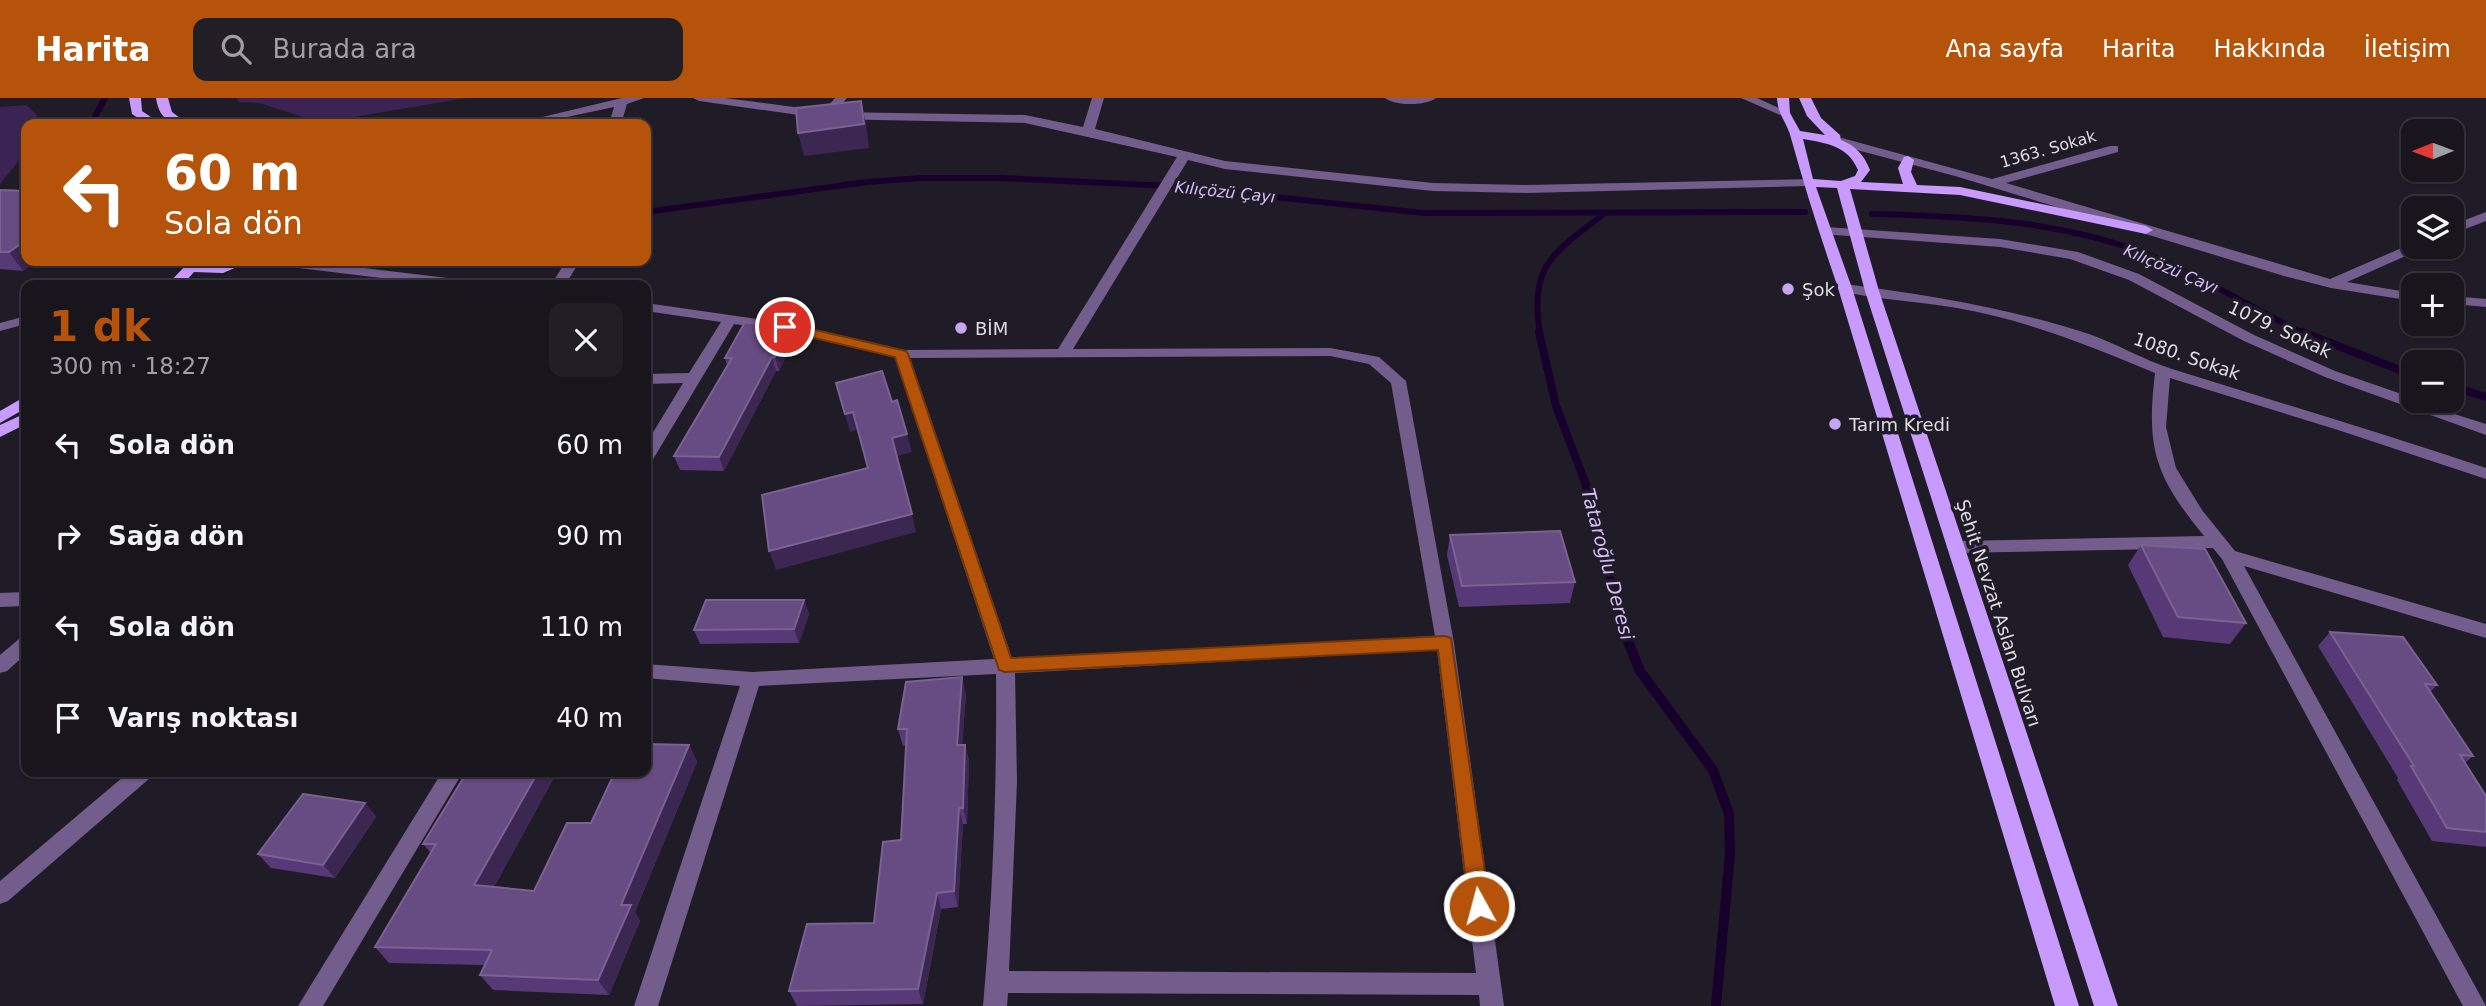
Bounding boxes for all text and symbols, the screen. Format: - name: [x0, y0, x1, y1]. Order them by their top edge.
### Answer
- search box: [193, 18, 683, 81]
- text: Harita: [35, 30, 151, 69]
- icon: search: [217, 30, 255, 68]
- text: Burada ara: [273, 34, 417, 64]
- text: Ana sayfa: [1946, 35, 2064, 63]
- text: Harita: [2102, 35, 2175, 63]
- text: Hakkında: [2213, 35, 2326, 63]
- text: İletişim: [2364, 35, 2451, 63]
- north arrow: [2401, 119, 2464, 182]
- map controls: [2401, 119, 2464, 413]
- street label: 1363. Sokak: [1998, 126, 2099, 172]
- text: 60 m: [164, 145, 300, 202]
- icon: left: [49, 147, 140, 238]
- water label: Kılıçözü Çayı: [1174, 177, 1276, 207]
- button: layers: [2401, 196, 2464, 259]
- text: Sola dön: [164, 204, 303, 242]
- water label: Kılıçözü Çayı: [2121, 241, 2221, 297]
- button: +: [2401, 273, 2464, 336]
- place label: Şok: [1802, 279, 1835, 300]
- marker: Şok: [1780, 281, 1796, 297]
- street label: 1079. Sokak: [2225, 296, 2335, 362]
- pin: [755, 297, 815, 357]
- text: 1 dk: [49, 302, 151, 351]
- button: close: [549, 303, 623, 377]
- icon: arrive: [766, 308, 804, 346]
- place label: BİM: [975, 318, 1008, 339]
- marker: BİM: [953, 320, 969, 336]
- street label: 1080. Sokak: [2131, 328, 2244, 384]
- button: −: [2401, 350, 2464, 413]
- text: 300 m · 18:27: [49, 353, 211, 379]
- place label: Tarım Kredi: [1848, 414, 1950, 435]
- marker: Tarım Kredi: [1827, 416, 1843, 432]
- icon: left: [49, 426, 87, 464]
- text: Sola dön: [108, 430, 235, 460]
- text: 60 m: [556, 430, 623, 460]
- water label: Tataroğlu Deresi: [1577, 486, 1639, 643]
- street label: Şehit Nevzat Aslan Bulvarı: [1952, 497, 2046, 729]
- icon: right: [49, 517, 87, 555]
- text: Sağa dön: [108, 521, 244, 551]
- text: 90 m: [556, 521, 623, 551]
- icon: left: [49, 608, 87, 646]
- text: Sola dön: [108, 612, 235, 642]
- text: 110 m: [540, 612, 623, 642]
- icon: arrive: [49, 699, 87, 737]
- text: Varış noktası: [108, 703, 299, 733]
- text: 40 m: [556, 703, 623, 733]
- position arrow: [1442, 869, 1516, 943]

